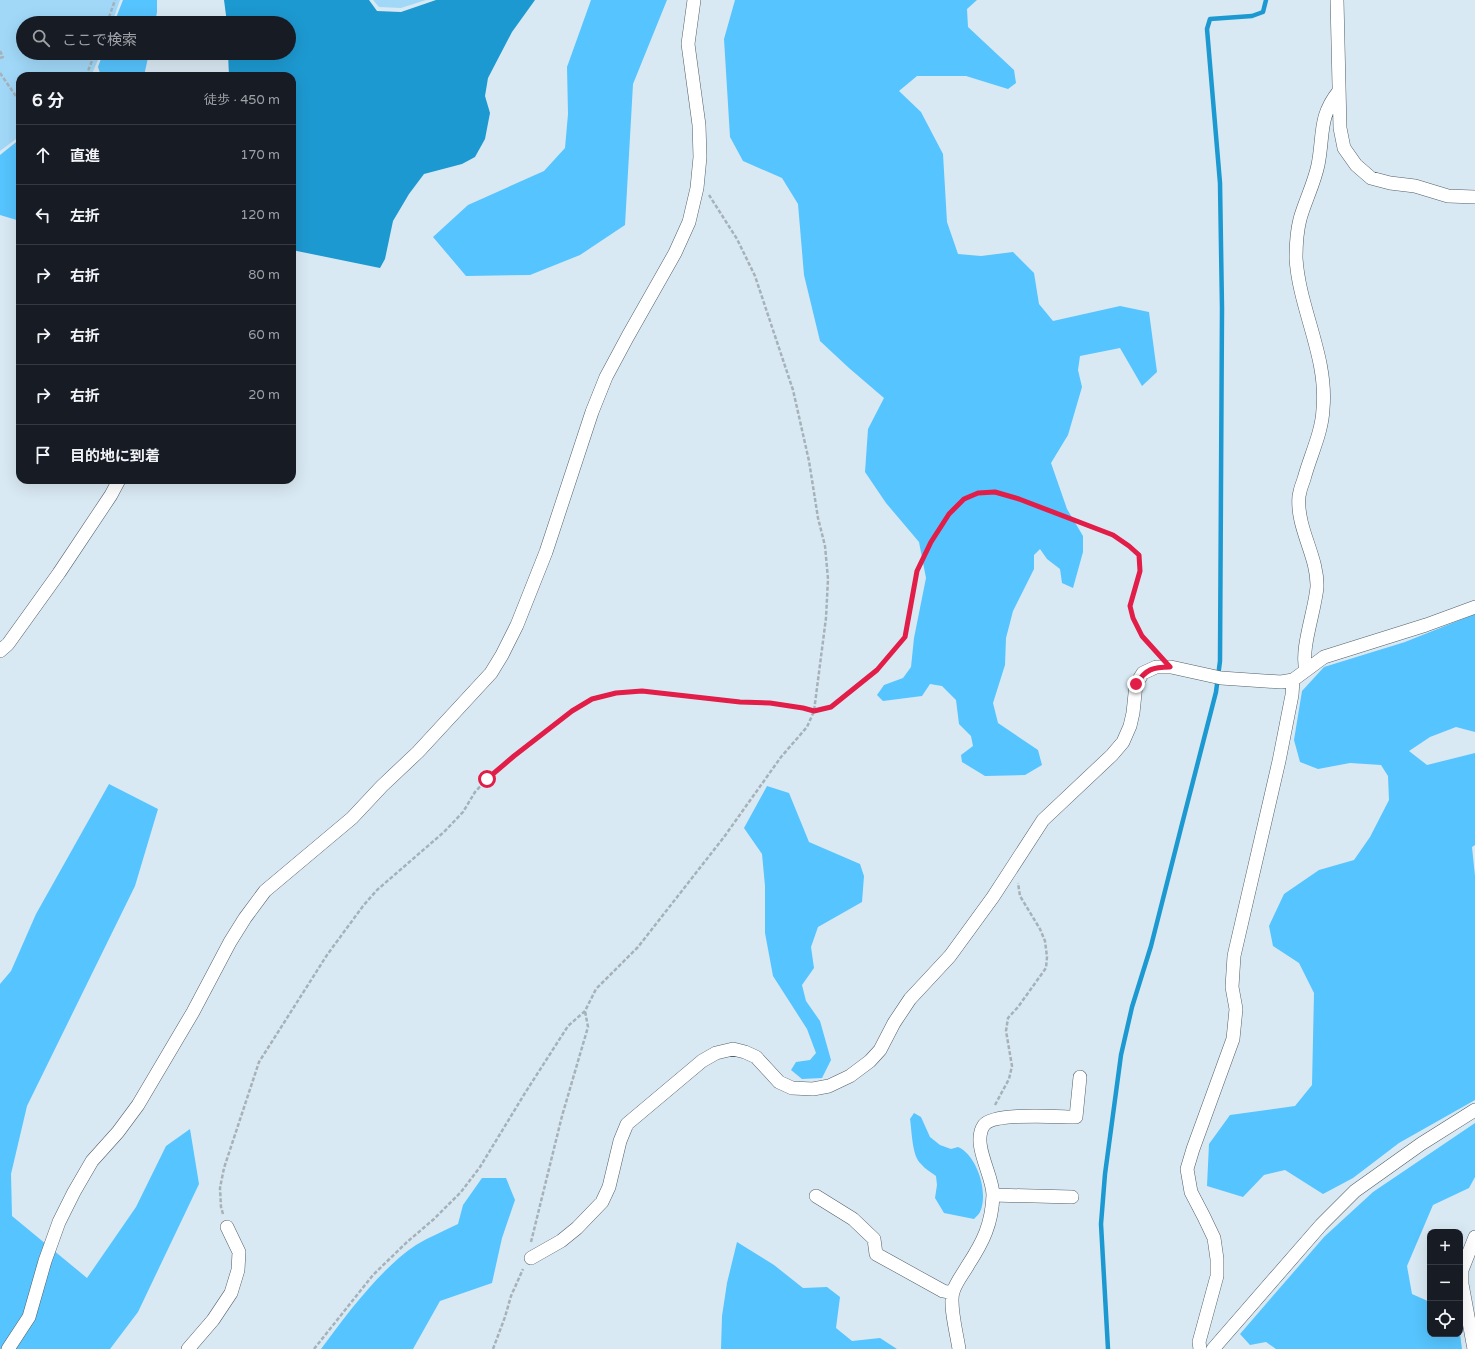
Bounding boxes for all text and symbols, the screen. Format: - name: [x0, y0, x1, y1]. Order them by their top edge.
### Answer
- search box: [16, 16, 296, 60]
- icon: search: [30, 27, 52, 49]
- text: ここで検索: [62, 31, 137, 49]
- text: 6 分: [32, 90, 64, 111]
- text: 徒歩 · 450 m: [204, 92, 280, 108]
- icon: ahead: [32, 144, 54, 166]
- text: 直進: [70, 147, 100, 165]
- text: 170 m: [240, 147, 280, 163]
- icon: left: [32, 204, 54, 226]
- text: 左折: [70, 207, 100, 225]
- text: 120 m: [240, 207, 280, 223]
- icon: right: [32, 264, 54, 286]
- text: 右折: [70, 267, 100, 285]
- text: 80 m: [248, 267, 280, 283]
- icon: right: [32, 324, 54, 346]
- text: 右折: [70, 327, 100, 345]
- text: 60 m: [248, 327, 280, 343]
- icon: right: [32, 384, 54, 406]
- text: 右折: [70, 387, 100, 405]
- text: 20 m: [248, 387, 280, 403]
- icon: arrive: [32, 444, 54, 466]
- text: 目的地に到着: [70, 447, 160, 465]
- route end: [1127, 675, 1145, 693]
- route start: [478, 770, 496, 788]
- map controls: [1427, 1229, 1463, 1337]
- button: +: [1427, 1229, 1463, 1265]
- button: −: [1427, 1265, 1463, 1301]
- button: locate: [1427, 1301, 1463, 1337]

